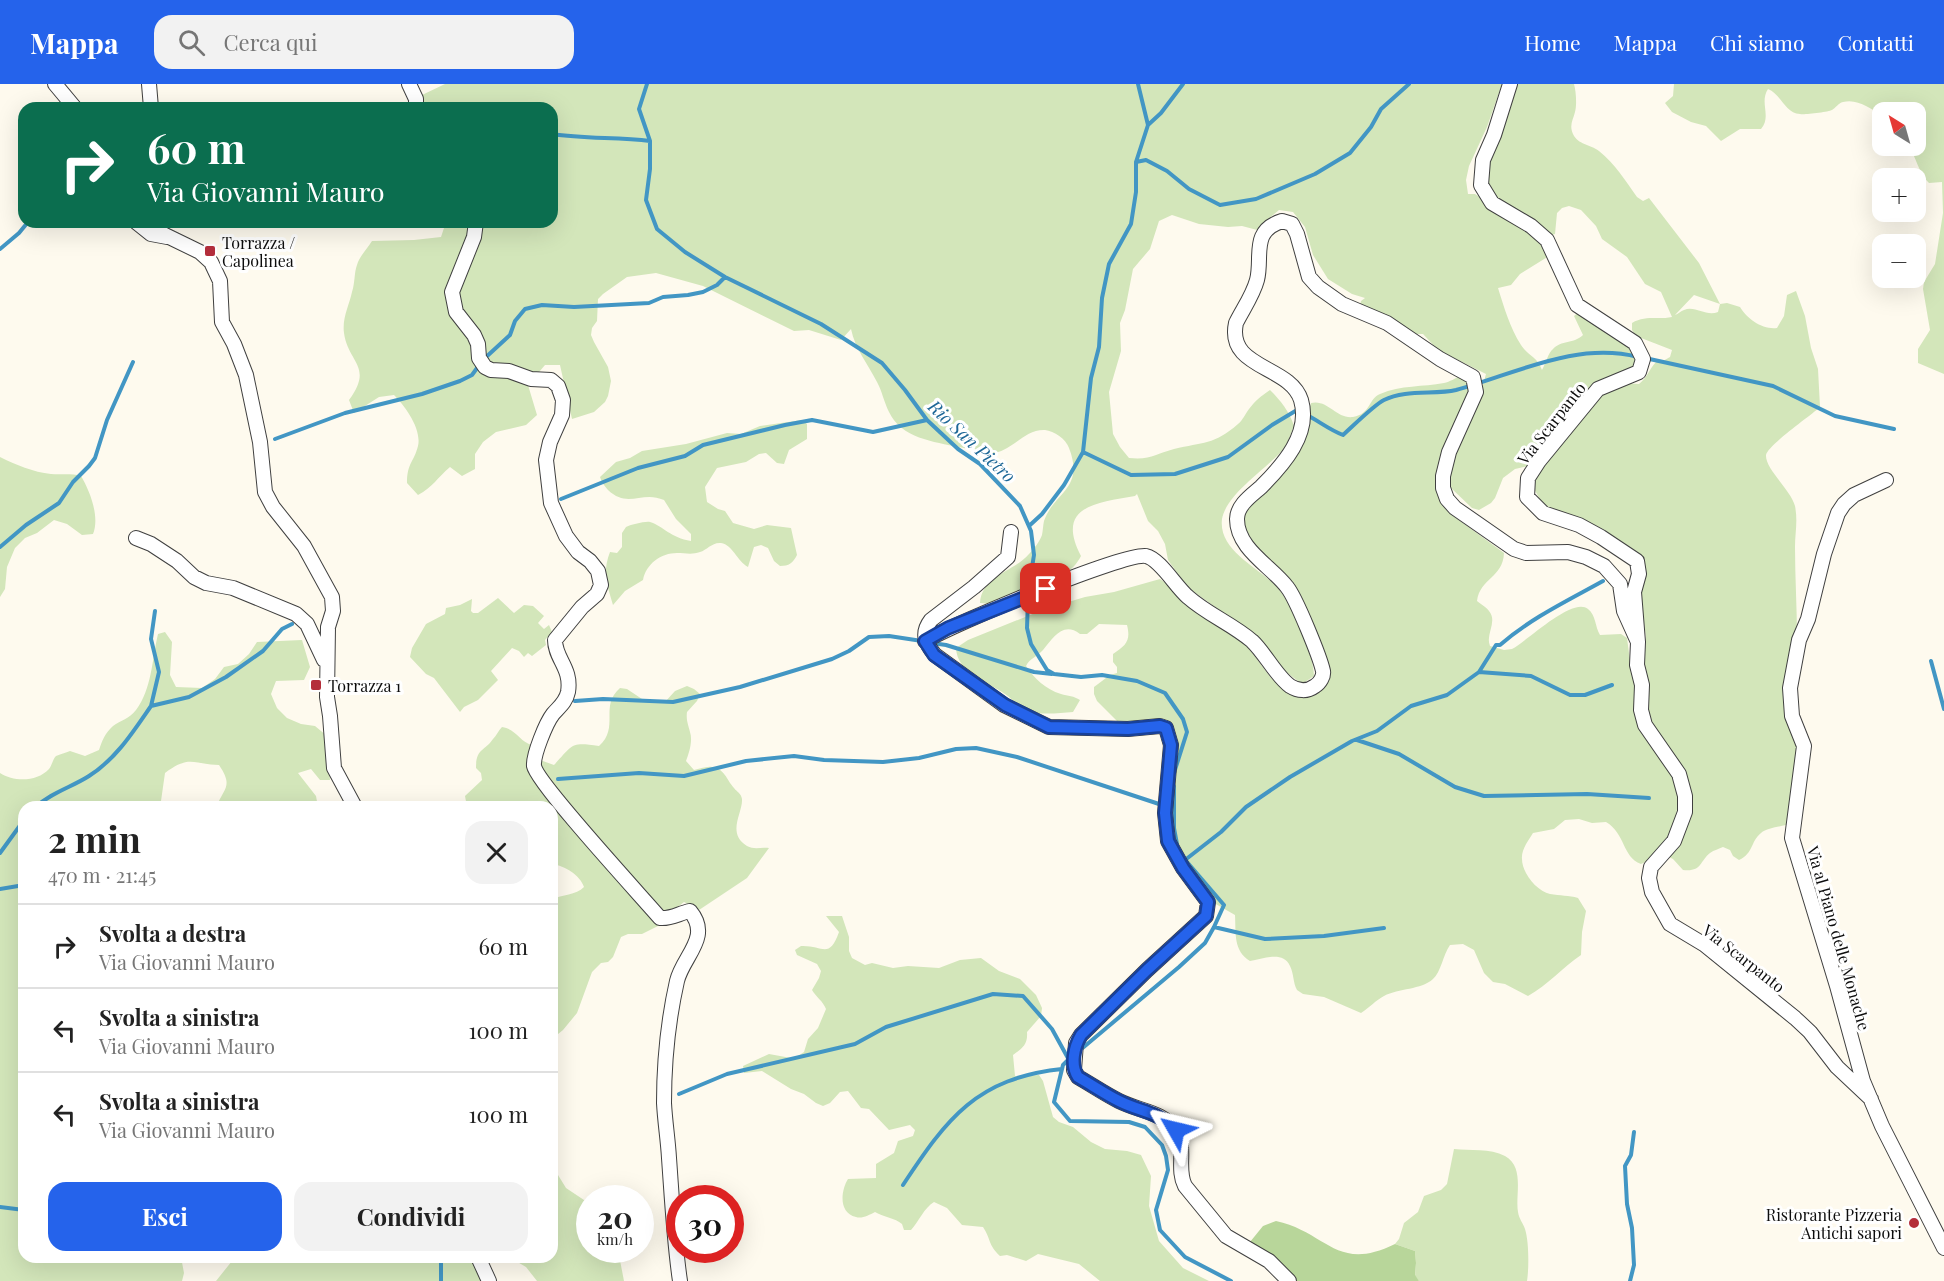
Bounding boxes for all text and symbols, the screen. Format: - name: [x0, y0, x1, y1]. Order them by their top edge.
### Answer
- search box: [154, 15, 574, 69]
- text: Mappa: [30, 24, 118, 61]
- icon: search: [175, 26, 208, 59]
- text: Cerca qui: [223, 27, 318, 57]
- text: Home: [1524, 28, 1581, 56]
- text: Mappa: [1614, 28, 1677, 56]
- text: Chi siamo: [1710, 28, 1804, 56]
- text: Contatti: [1837, 28, 1914, 56]
- north arrow: [1872, 102, 1926, 156]
- map controls: [1872, 102, 1926, 288]
- text: 60 m: [147, 119, 245, 175]
- icon: right: [48, 126, 126, 204]
- button: +: [1872, 168, 1926, 222]
- text: Via Giovanni Mauro: [147, 173, 385, 209]
- place label: Torrazza / Capolinea: [222, 232, 295, 271]
- button: −: [1872, 234, 1926, 288]
- marker: Torrazza / Capolinea: [203, 244, 217, 258]
- street label: Via Scarpanto: [1512, 377, 1590, 469]
- water label: Rio San Pietro: [922, 394, 1021, 488]
- pin: [1020, 563, 1071, 614]
- icon: arrive: [1029, 572, 1062, 605]
- place label: Torrazza 1: [328, 675, 401, 696]
- marker: Torrazza 1: [309, 678, 323, 692]
- text: 2 min: [48, 814, 141, 862]
- button: close: [465, 821, 528, 884]
- street label: Via al Piano delle Monache: [1802, 843, 1875, 1033]
- text: 470 m · 21:45: [48, 861, 156, 888]
- text: Svolta a destra: [99, 918, 246, 948]
- street label: Via Scarpanto: [1698, 919, 1790, 997]
- icon: right: [48, 930, 81, 963]
- text: 60 m: [478, 931, 528, 961]
- text: Via Giovanni Mauro: [99, 948, 275, 975]
- text: Svolta a sinistra: [99, 1002, 259, 1032]
- icon: left: [48, 1014, 81, 1047]
- text: 100 m: [468, 1015, 528, 1045]
- text: Via Giovanni Mauro: [99, 1032, 275, 1059]
- text: Svolta a sinistra: [99, 1086, 259, 1116]
- icon: left: [48, 1098, 81, 1131]
- position arrow: [1144, 1098, 1208, 1162]
- text: 100 m: [468, 1099, 528, 1129]
- text: Via Giovanni Mauro: [99, 1116, 275, 1143]
- button: Esci: [48, 1182, 282, 1251]
- button: Condividi: [294, 1182, 528, 1251]
- speed limit sign: 30: [666, 1185, 744, 1263]
- text: 20: [597, 1197, 633, 1237]
- place label: Ristorante Pizzeria Antichi sapori: [1766, 1204, 1902, 1243]
- marker: Ristorante Pizzeria Antichi sapori: [1907, 1216, 1921, 1230]
- text: km/h: [597, 1229, 633, 1249]

